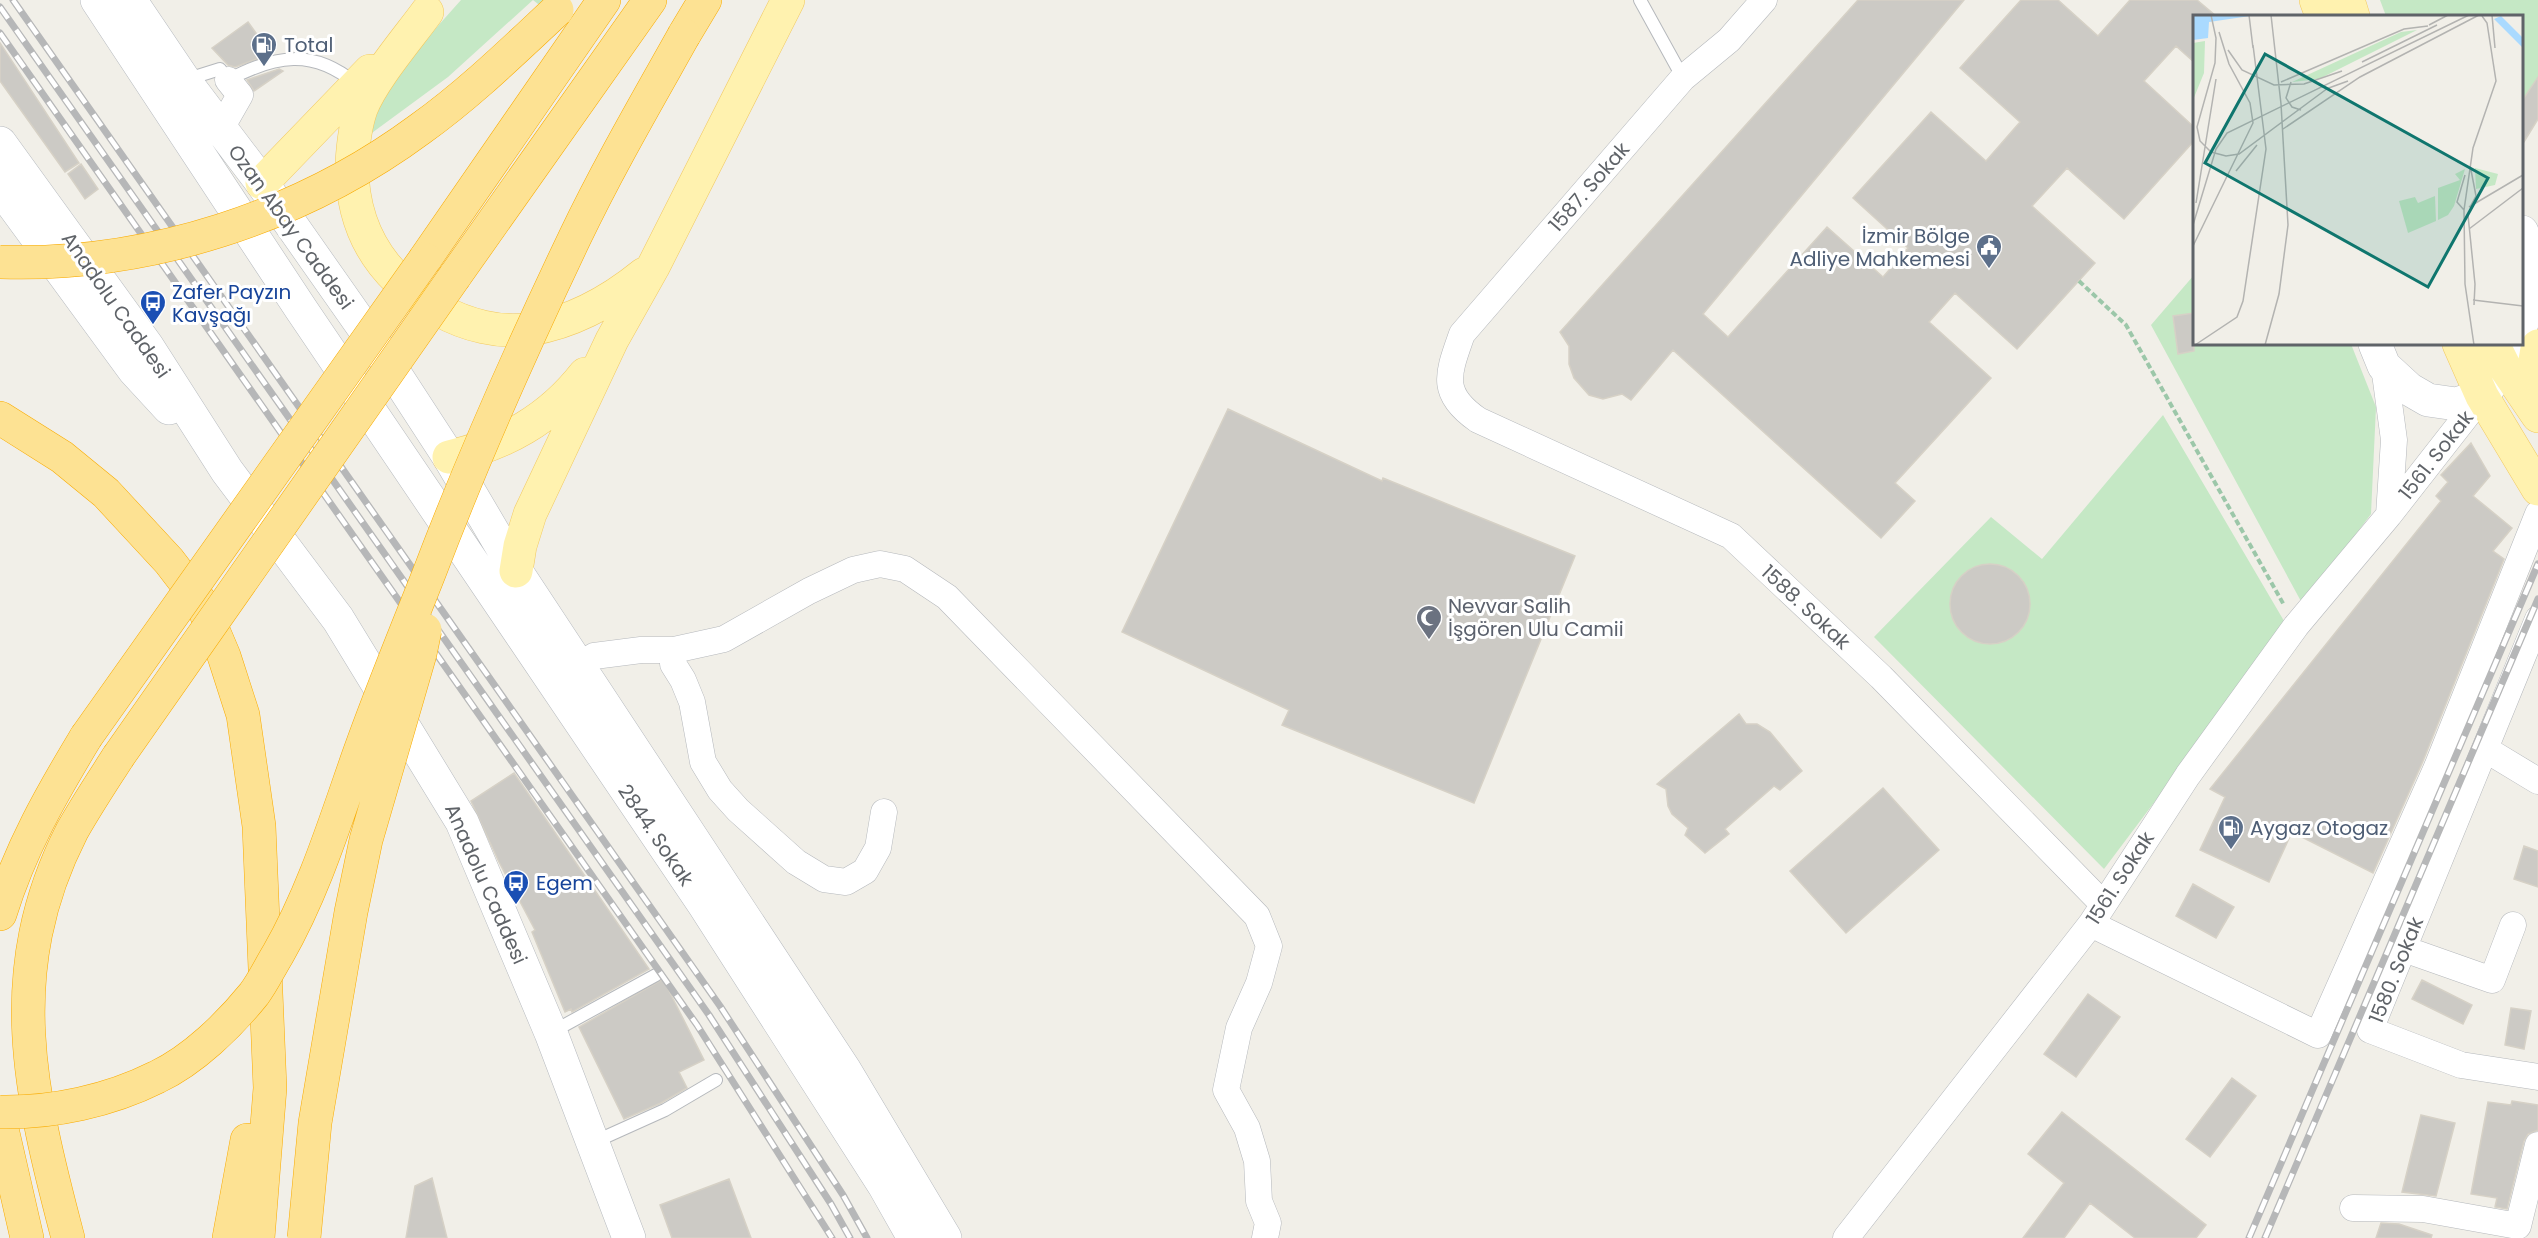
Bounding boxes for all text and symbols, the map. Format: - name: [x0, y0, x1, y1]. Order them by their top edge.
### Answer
- inset map: [2193, 15, 2523, 345]
- fuel station icon: Total: [249, 30, 279, 68]
- place label: Total: [284, 31, 333, 59]
- street label: 1587. Sokak: [1542, 136, 1636, 238]
- street label: Ozan Abay Caddesi: [222, 139, 360, 315]
- place label: İzmir Bölge Adliye Mahkemesi: [1790, 222, 1970, 273]
- street label: Anadolu Caddesi: [55, 226, 177, 384]
- public building icon: İzmir Bölge Adliye Mahkemesi: [1974, 232, 2004, 270]
- place label: Zafer Payzın Kavşağı: [172, 278, 291, 329]
- bus stop icon: Zafer Payzın Kavşağı: [138, 288, 168, 326]
- street label: 1561. Sokak: [2392, 404, 2480, 505]
- street label: 1588. Sokak: [1755, 558, 1857, 656]
- place label: Nevvar Salih İşgören Ulu Camii: [1448, 592, 1624, 643]
- mosque icon: Nevvar Salih İşgören Ulu Camii: [1414, 603, 1444, 641]
- street label: 2844. Sokak: [612, 778, 701, 892]
- street label: Anadolu Caddesi: [438, 799, 534, 969]
- fuel station icon: Aygaz Otogaz: [2216, 813, 2246, 851]
- place label: Aygaz Otogaz: [2250, 814, 2388, 842]
- street label: 1561. Sokak: [2079, 825, 2161, 930]
- bus stop icon: Egem: [501, 868, 531, 906]
- place label: Egem: [536, 869, 593, 897]
- street label: 1580. Sokak: [2362, 912, 2430, 1027]

